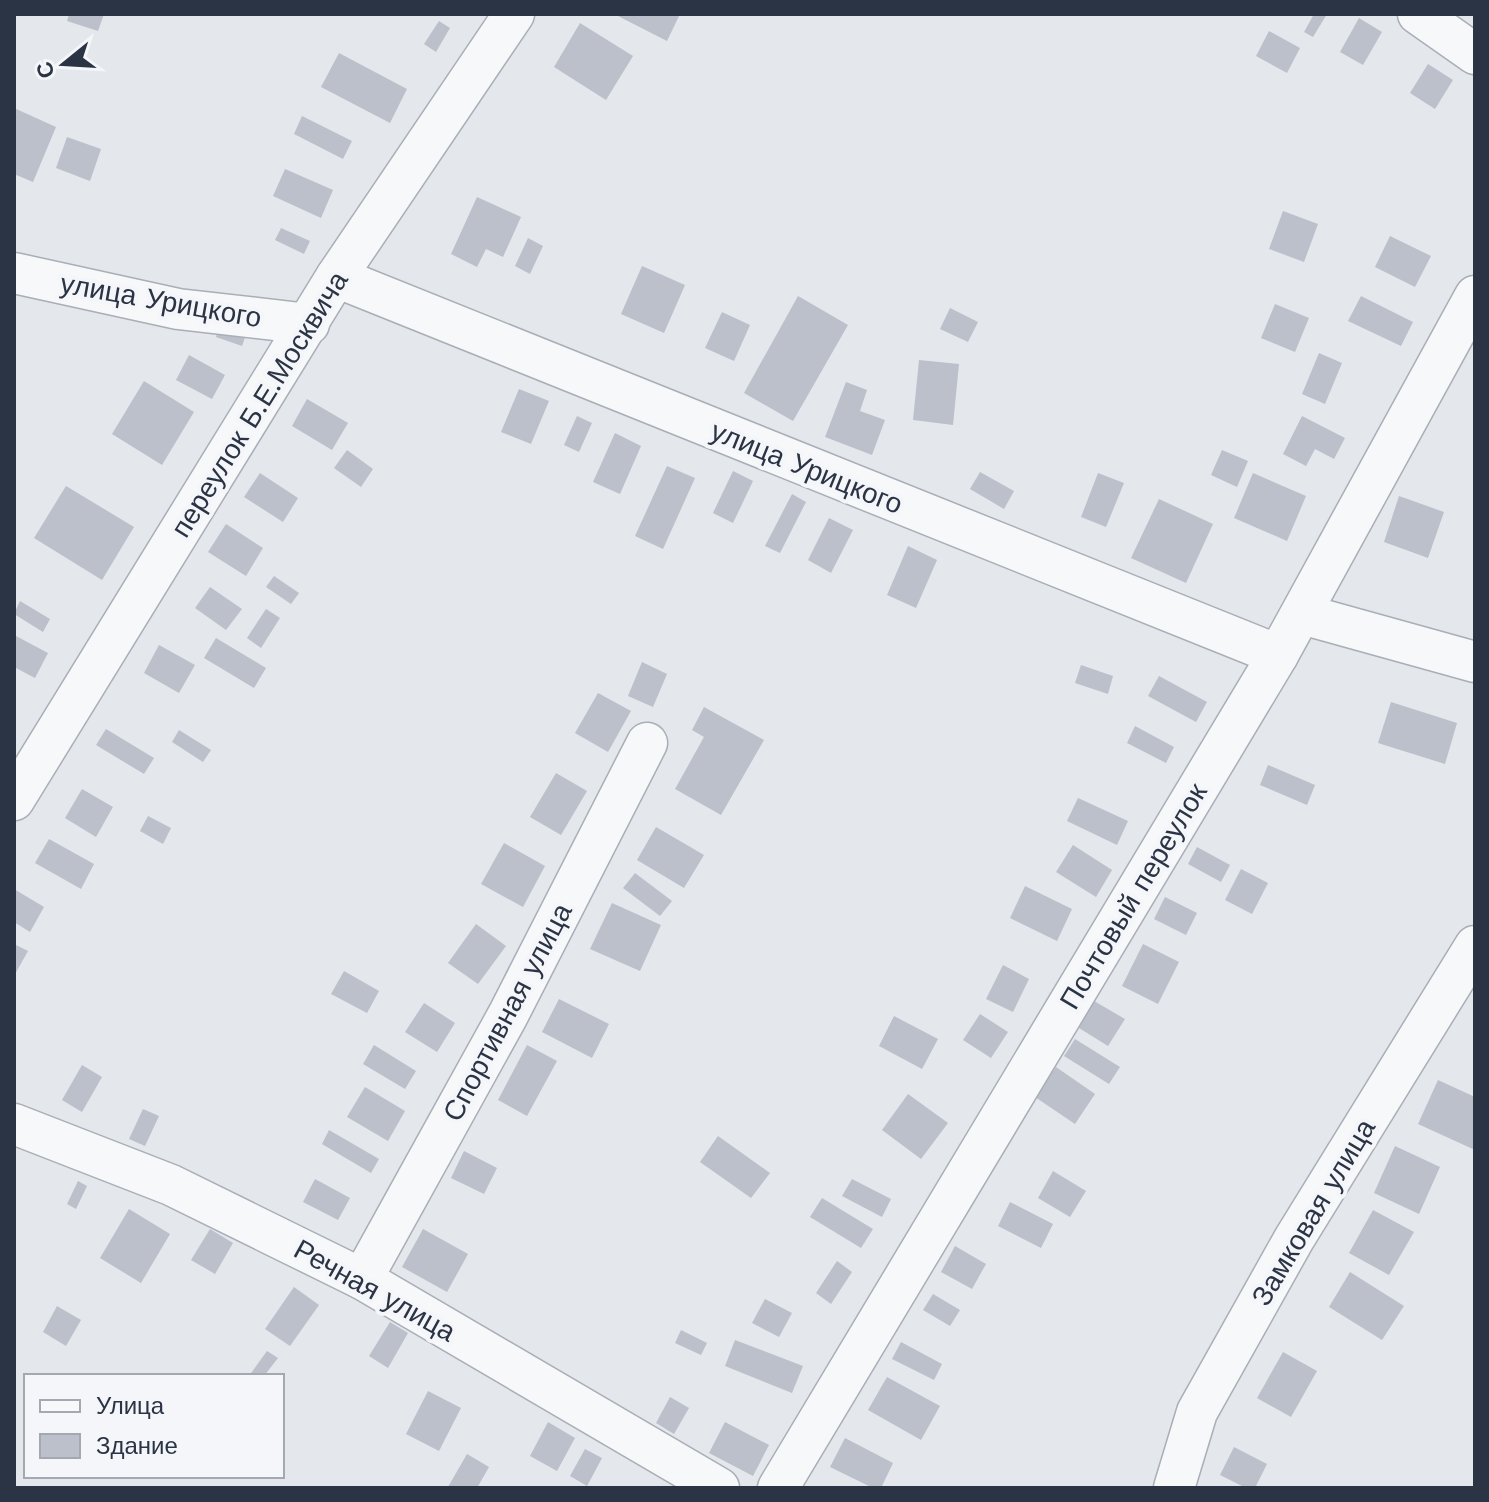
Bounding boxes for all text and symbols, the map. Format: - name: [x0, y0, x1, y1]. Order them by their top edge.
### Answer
- north arrow: [24, 24, 104, 104]
- text: С: [31, 59, 60, 81]
- street label: переулок Б.Е.Москвича: [164, 265, 355, 543]
- street label: улица Урицкого: [58, 267, 264, 334]
- street label: улица Урицкого: [706, 414, 907, 521]
- street label: Почтовый переулок: [1053, 777, 1214, 1015]
- street label: Спортивная улица: [436, 897, 579, 1127]
- street label: Замковая улица: [1245, 1113, 1382, 1311]
- street label: Речная улица: [288, 1233, 462, 1349]
- legend: [24, 1374, 284, 1478]
- text: Улица: [96, 1392, 165, 1420]
- text: Здание: [96, 1432, 178, 1460]

